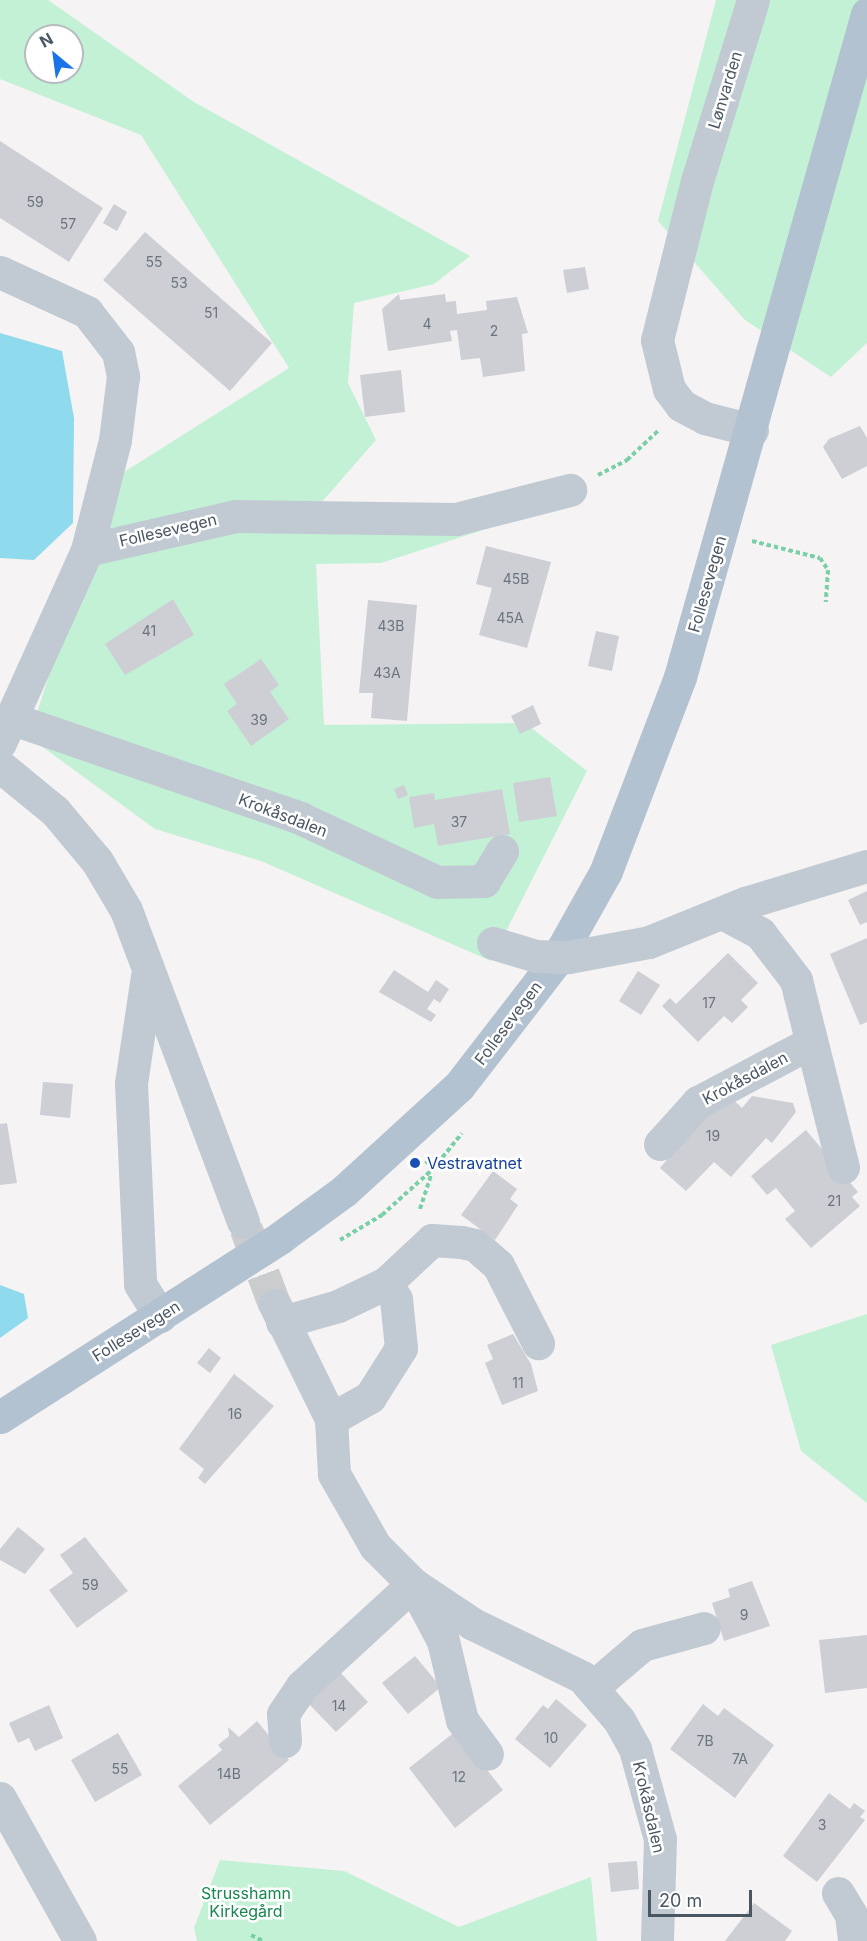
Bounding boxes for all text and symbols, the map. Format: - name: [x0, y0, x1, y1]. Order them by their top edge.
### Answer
- north arrow: [24, 24, 84, 84]
- text: N: [36, 28, 56, 52]
- street label: Lønvarden: [704, 49, 746, 131]
- house number: 59: [26, 194, 44, 210]
- house number: 57: [60, 216, 76, 232]
- house number: 55: [145, 254, 163, 270]
- house number: 53: [170, 275, 188, 291]
- house number: 51: [204, 305, 218, 321]
- house number: 4: [422, 316, 432, 332]
- house number: 2: [490, 323, 498, 339]
- street label: Follesevegen: [117, 509, 219, 551]
- street label: Follesevegen: [684, 534, 730, 634]
- house number: 45B: [503, 571, 529, 587]
- house number: 45A: [496, 610, 524, 626]
- house number: 43B: [378, 618, 404, 634]
- house number: 41: [142, 623, 156, 639]
- house number: 43A: [373, 665, 401, 681]
- house number: 39: [250, 712, 268, 728]
- street label: Krokåsdalen: [236, 789, 330, 841]
- house number: 37: [451, 814, 467, 830]
- street label: Follesevegen: [470, 977, 546, 1069]
- house number: 17: [702, 995, 716, 1011]
- street label: Krokåsdalen: [699, 1048, 791, 1108]
- house number: 19: [706, 1128, 720, 1144]
- place label: Vestravatnet: [427, 1153, 522, 1173]
- marker: Vestravatnet: [408, 1156, 422, 1170]
- house number: 21: [827, 1193, 841, 1209]
- street label: Follesevegen: [89, 1296, 183, 1366]
- house number: 11: [512, 1375, 524, 1391]
- house number: 16: [228, 1406, 242, 1422]
- house number: 59: [81, 1577, 99, 1593]
- house number: 9: [740, 1607, 748, 1623]
- house number: 14: [332, 1698, 346, 1714]
- house number: 10: [544, 1730, 558, 1746]
- house number: 7B: [696, 1733, 714, 1749]
- house number: 7A: [732, 1751, 748, 1767]
- street label: Krokåsdalen: [629, 1759, 669, 1855]
- house number: 55: [111, 1761, 129, 1777]
- house number: 14B: [217, 1766, 241, 1782]
- house number: 12: [452, 1769, 466, 1785]
- house number: 3: [818, 1817, 826, 1833]
- scale bar: [651, 1878, 754, 1916]
- park label: Strusshamn Kirkegård: [201, 1883, 291, 1921]
- text: 20 m: [659, 1890, 702, 1911]

